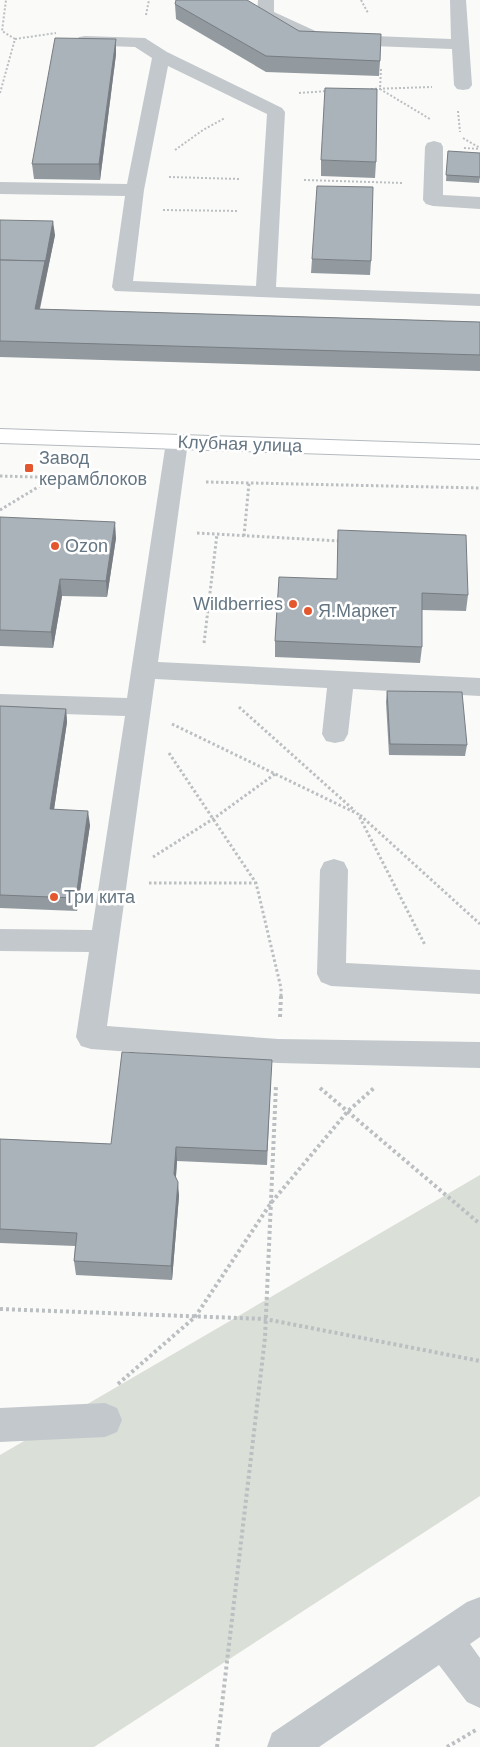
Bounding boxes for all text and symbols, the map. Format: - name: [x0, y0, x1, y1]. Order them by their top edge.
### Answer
- street label: Клубная улица: [177, 432, 304, 456]
- place label: Завод керамблоков: [39, 448, 147, 489]
- marker: Завод керамблоков: [23, 462, 35, 474]
- place label: Ozon: [65, 536, 108, 556]
- marker: Ozon: [49, 540, 61, 552]
- place label: Wildberries: [193, 594, 283, 614]
- marker: Wildberries: [287, 598, 299, 610]
- place label: Я.Маркет: [318, 601, 397, 621]
- marker: Я.Маркет: [302, 605, 314, 617]
- place label: Три кита: [64, 887, 136, 907]
- marker: Три кита: [48, 891, 60, 903]

